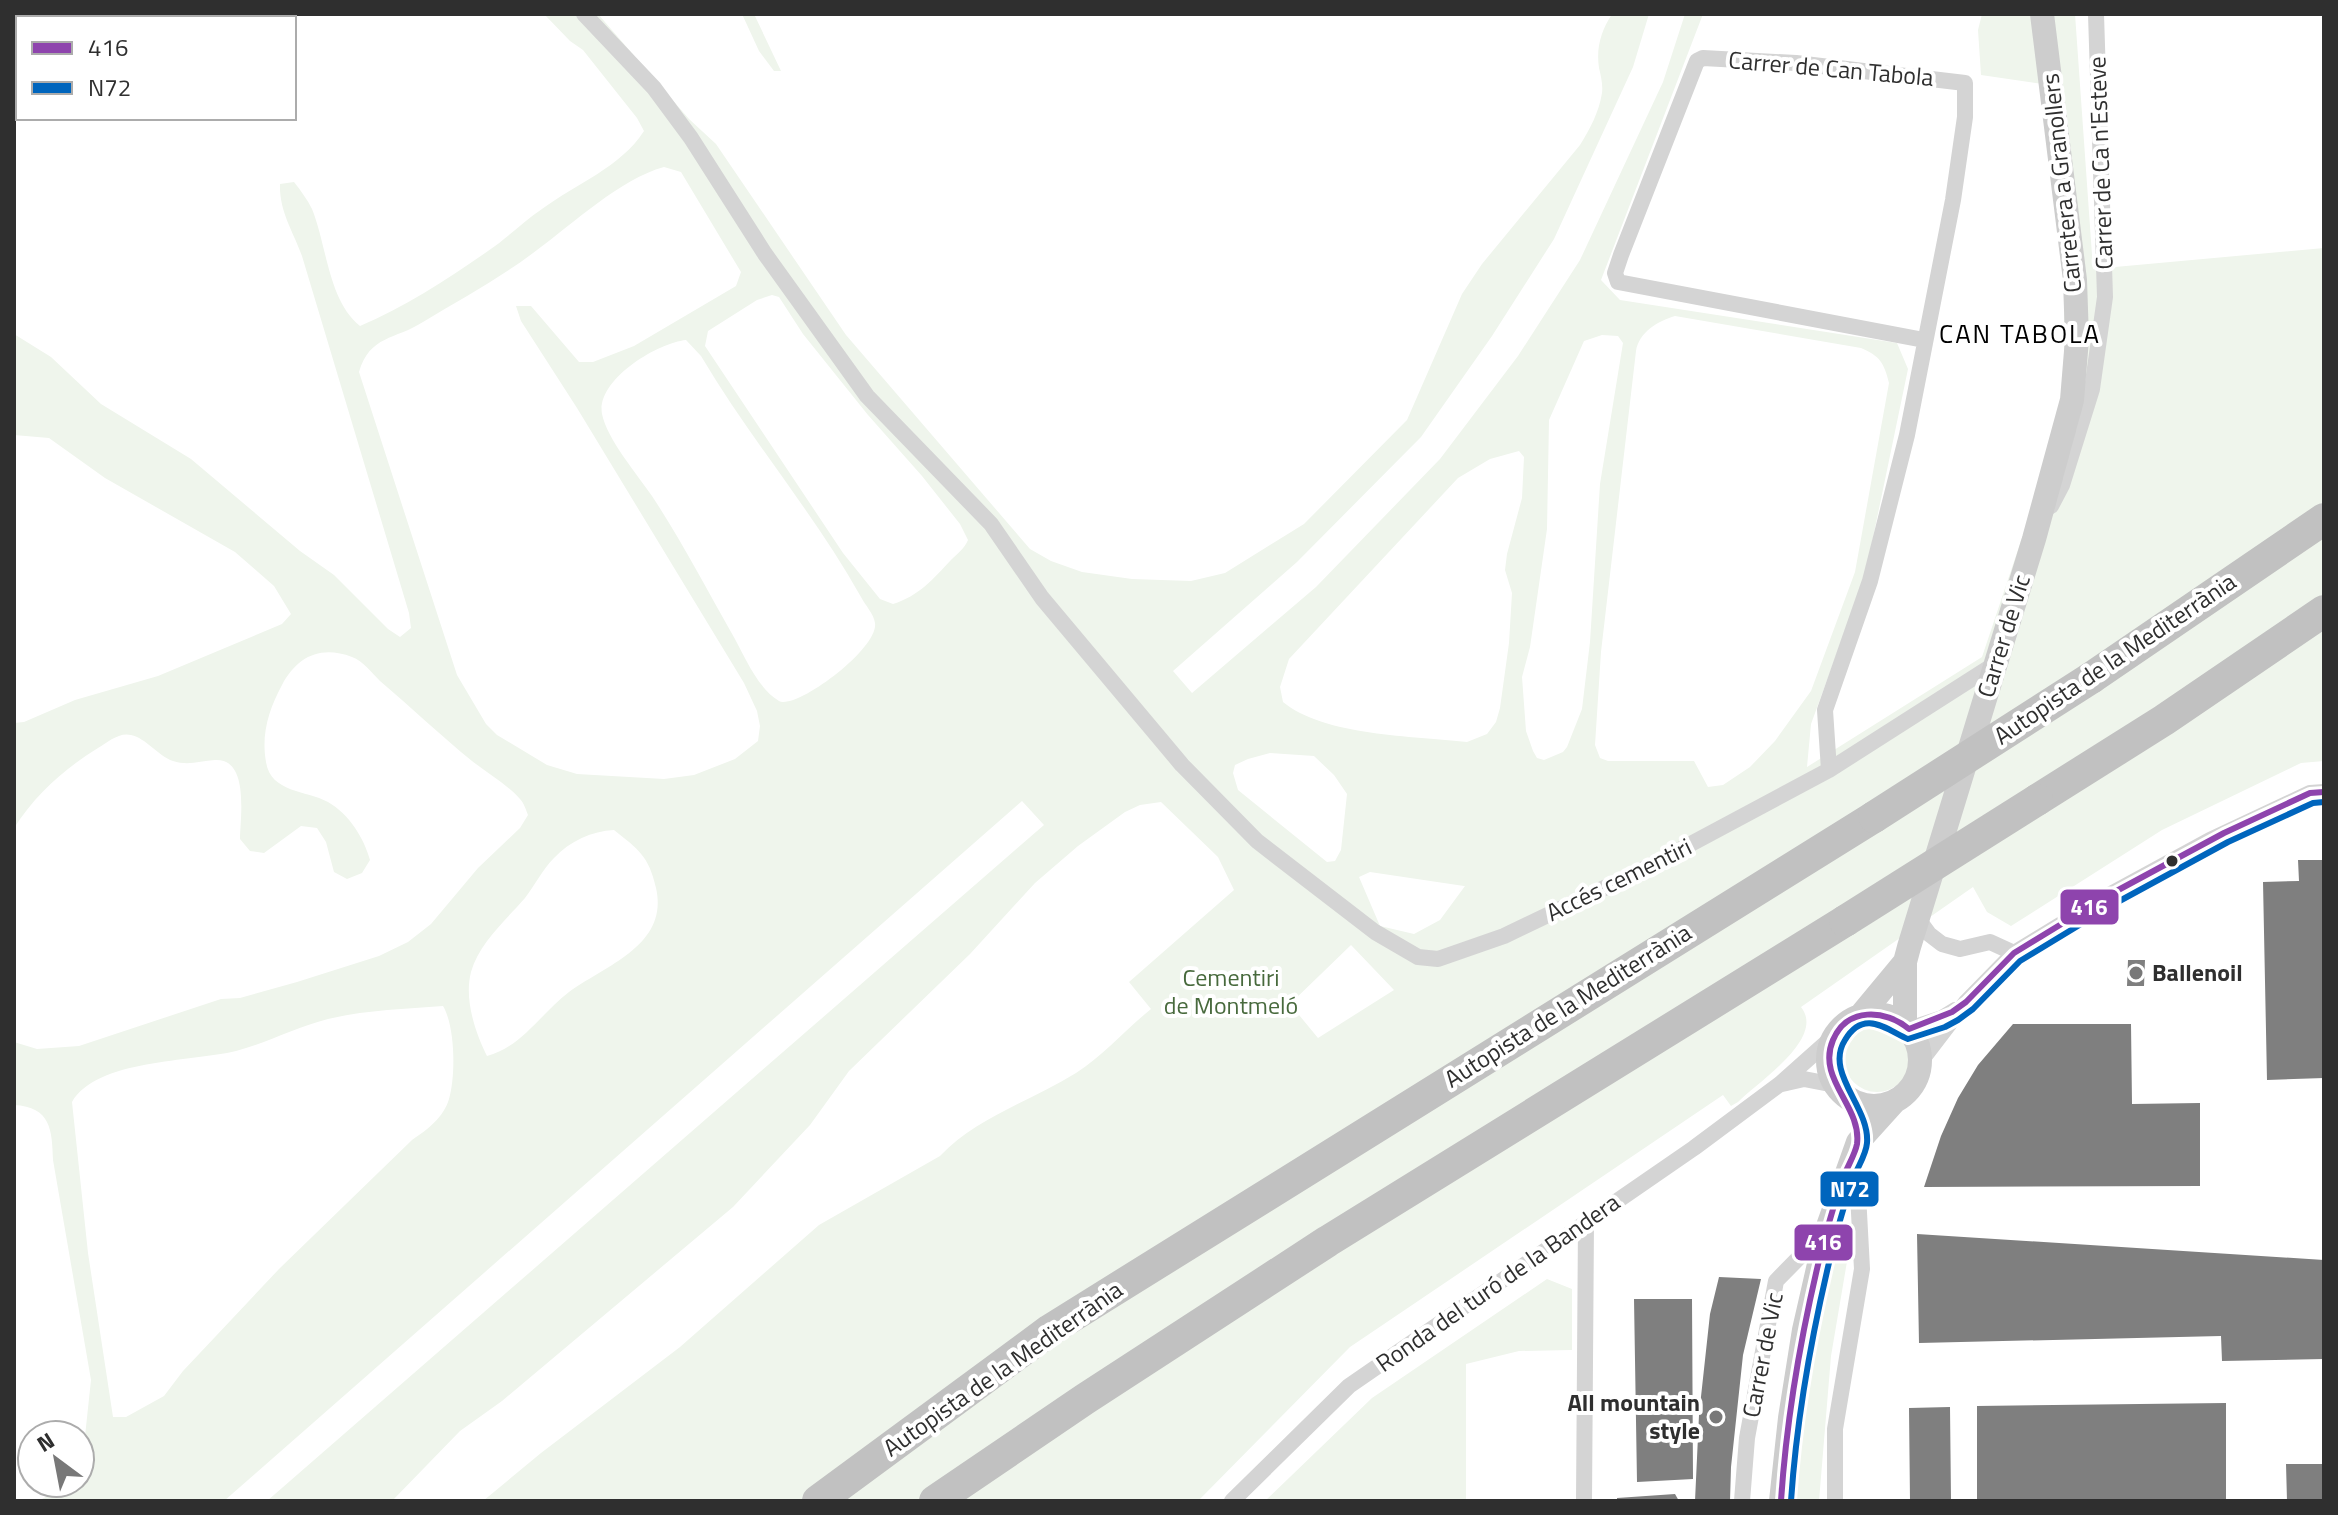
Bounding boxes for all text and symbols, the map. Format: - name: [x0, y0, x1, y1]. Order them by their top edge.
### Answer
- legend: [16, 16, 296, 120]
- text: 416: [88, 29, 128, 65]
- street label: Carrer de Can Tabola: [1727, 41, 1935, 95]
- street label: Carrer de Ca n'Esteve: [2078, 56, 2122, 270]
- text: N72: [88, 69, 131, 105]
- street label: Carretera a Granollers: [2032, 72, 2090, 295]
- district label: CAN TABOLA: [1939, 314, 2101, 353]
- street label: Autopista de la Mediterrània: [1986, 563, 2243, 753]
- street label: Carrer de Vic: [1967, 570, 2039, 702]
- street label: Accés cementiri: [1540, 828, 1697, 930]
- unlabelled marker: [2164, 853, 2180, 869]
- line badge: 416: [2059, 888, 2120, 926]
- text: 416: [2071, 890, 2107, 924]
- street label: Autopista de la Mediterrània: [1437, 914, 1698, 1096]
- place label: Ballenoil: [2152, 954, 2243, 990]
- park label: Cementiri de Montmeló: [1164, 959, 1298, 1023]
- marker: Ballenoil: [2127, 964, 2145, 982]
- line badge: N72: [1819, 1170, 1880, 1208]
- text: N72: [1830, 1172, 1870, 1206]
- street label: Ronda del turó de la Bandera: [1368, 1184, 1627, 1380]
- line badge: 416: [1793, 1223, 1854, 1262]
- text: 416: [1805, 1225, 1841, 1259]
- street label: Autopista de la Mediterrània: [875, 1272, 1130, 1465]
- street label: Carrer de Vic: [1732, 1289, 1792, 1421]
- place label: All mountain style: [1567, 1384, 1700, 1448]
- marker: All mountain style: [1707, 1408, 1725, 1426]
- north arrow: [16, 1419, 96, 1499]
- text: N: [30, 1424, 61, 1460]

